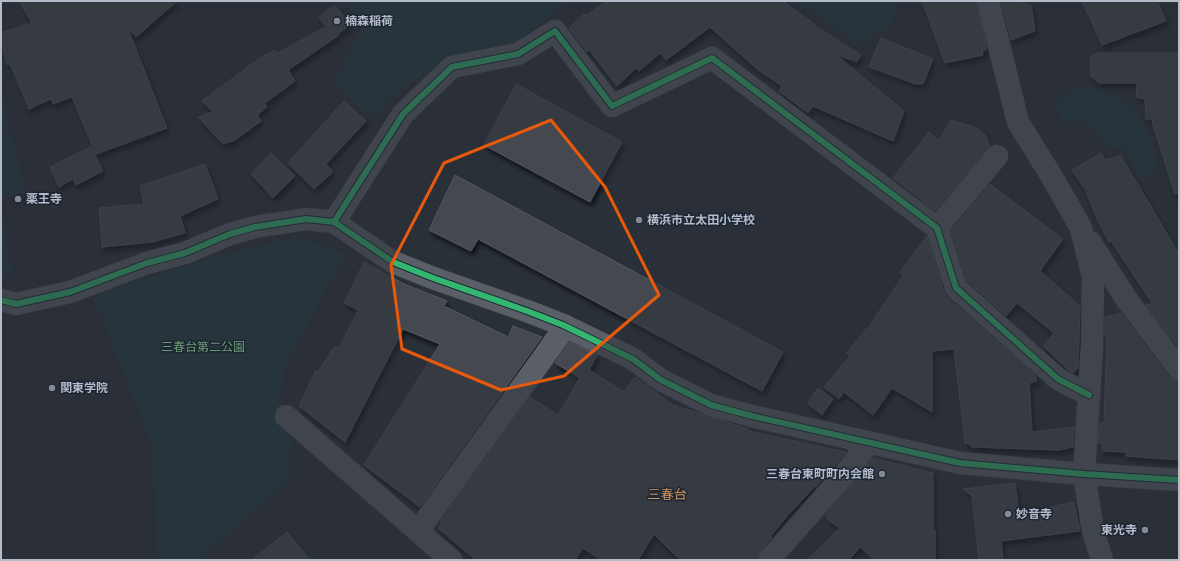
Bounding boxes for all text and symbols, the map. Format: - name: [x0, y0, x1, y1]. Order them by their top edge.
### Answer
- place label: 楠森稲荷: [345, 13, 393, 29]
- marker: 楠森稲荷: [332, 16, 342, 26]
- place label: 薬王寺: [26, 191, 62, 207]
- marker: 薬王寺: [13, 194, 23, 204]
- place label: 横浜市立太田小学校: [647, 212, 755, 228]
- marker: 横浜市立太田小学校: [634, 215, 644, 225]
- park label: 三春台第二公園: [161, 339, 245, 355]
- place label: 関東学院: [60, 380, 108, 396]
- marker: 関東学院: [47, 383, 57, 393]
- place label: 三春台東町町内会館: [766, 466, 874, 482]
- marker: 三春台東町町内会館: [877, 469, 887, 479]
- district label: 三春台: [647, 486, 687, 504]
- place label: 妙音寺: [1016, 506, 1052, 522]
- marker: 妙音寺: [1003, 509, 1013, 519]
- place label: 東光寺: [1101, 522, 1137, 538]
- marker: 東光寺: [1140, 525, 1150, 535]

